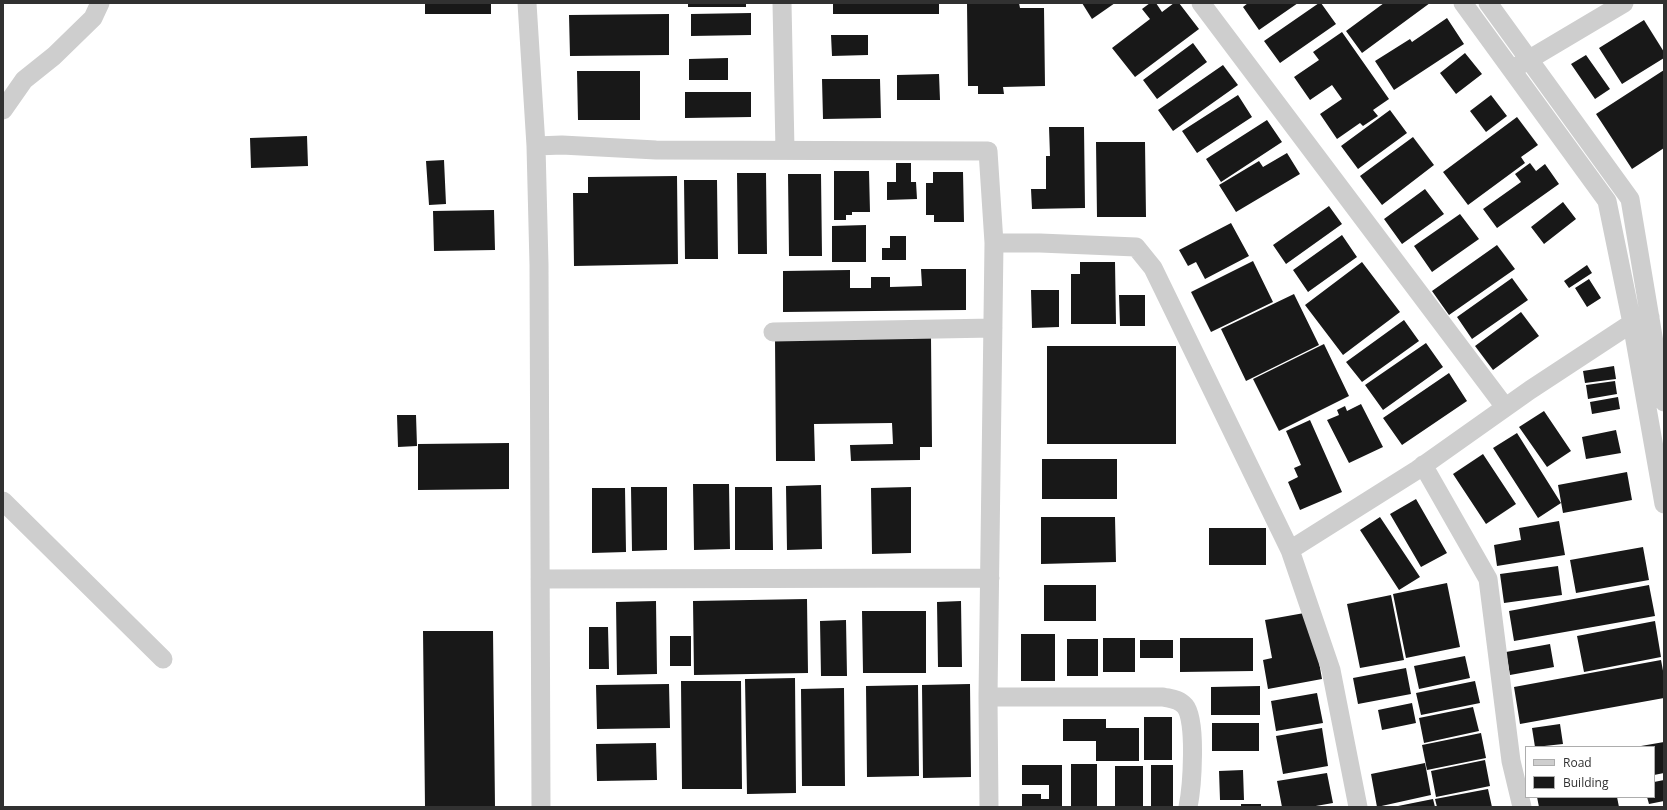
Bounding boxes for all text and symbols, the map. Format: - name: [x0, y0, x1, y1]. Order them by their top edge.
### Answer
- legend: [1525, 746, 1655, 798]
- text: Road: [1563, 754, 1592, 771]
- text: Building: [1563, 774, 1608, 791]

